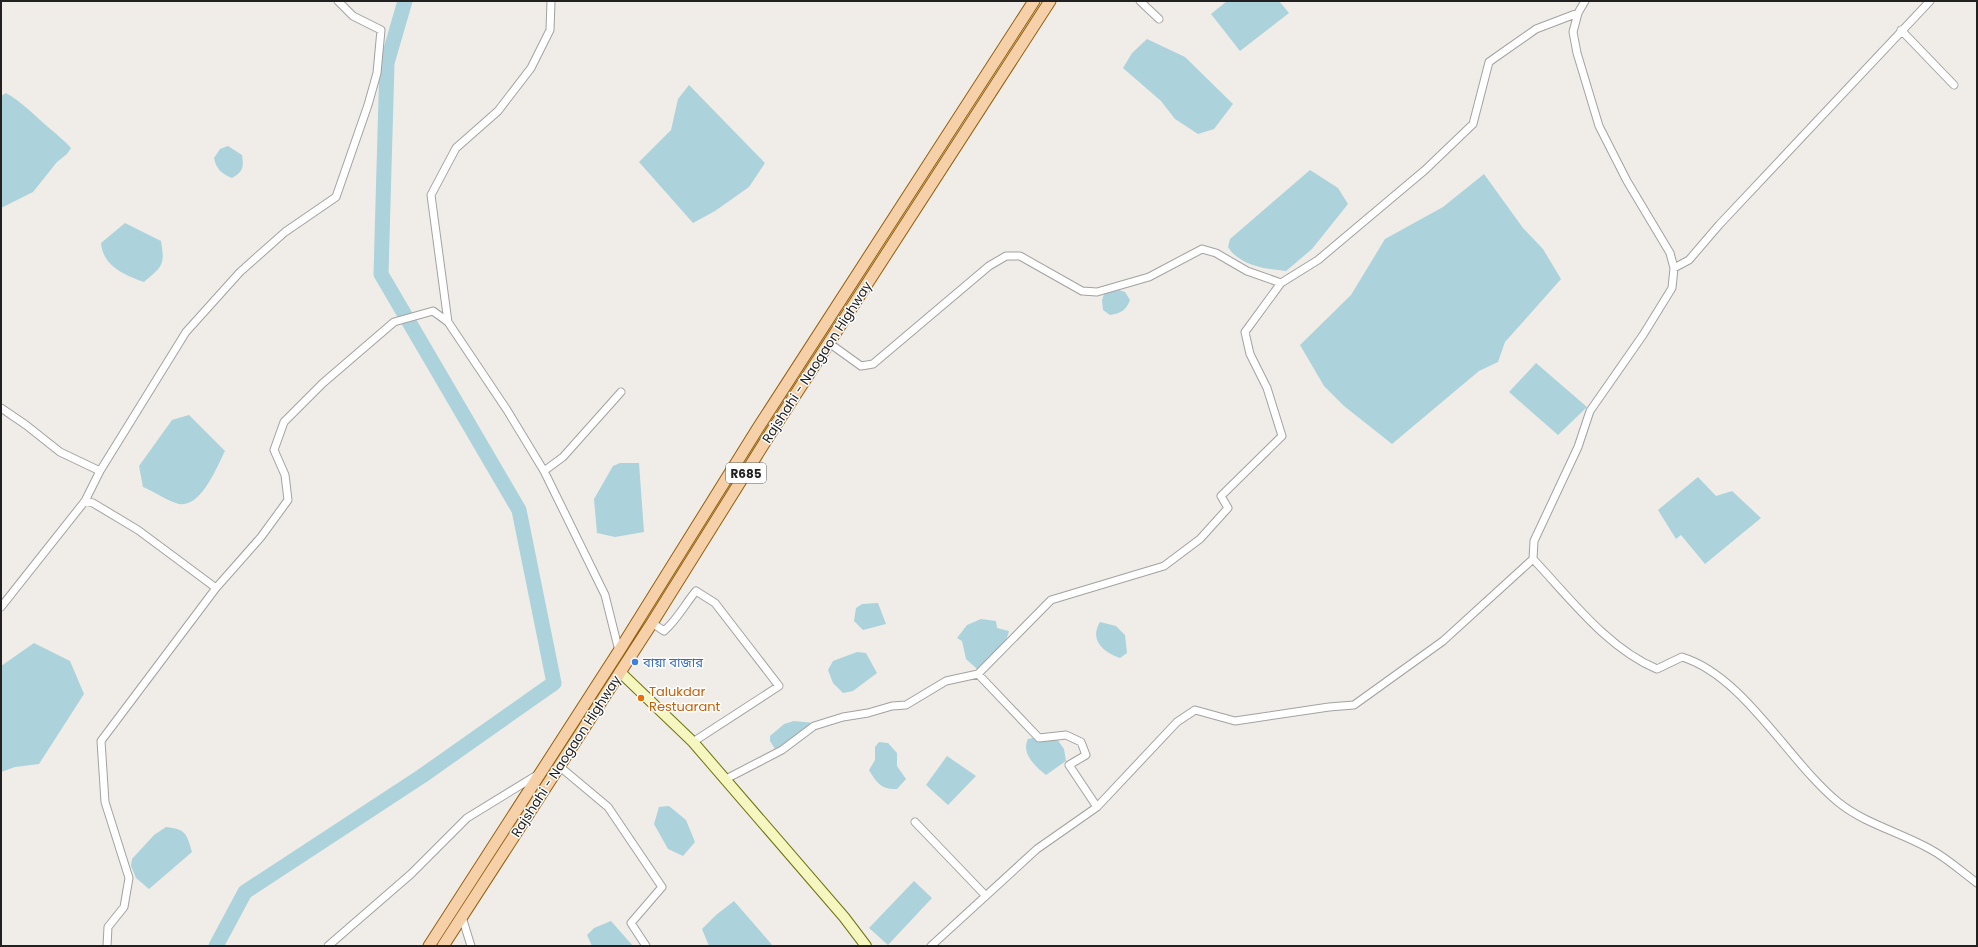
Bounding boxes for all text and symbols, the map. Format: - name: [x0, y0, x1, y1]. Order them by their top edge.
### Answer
- street label: Rajshahi - Naogaon Highway: [757, 277, 877, 447]
- road number: R685: [726, 463, 766, 483]
- place label: বায়া বাজার: [642, 653, 703, 672]
- marker: বায়া বাজার: [630, 657, 640, 667]
- street label: Rajshahi - Naogaon Highway: [506, 671, 626, 841]
- place label: Talukdar Restuarant: [649, 682, 721, 716]
- marker: Talukdar Restuarant: [636, 693, 646, 703]

